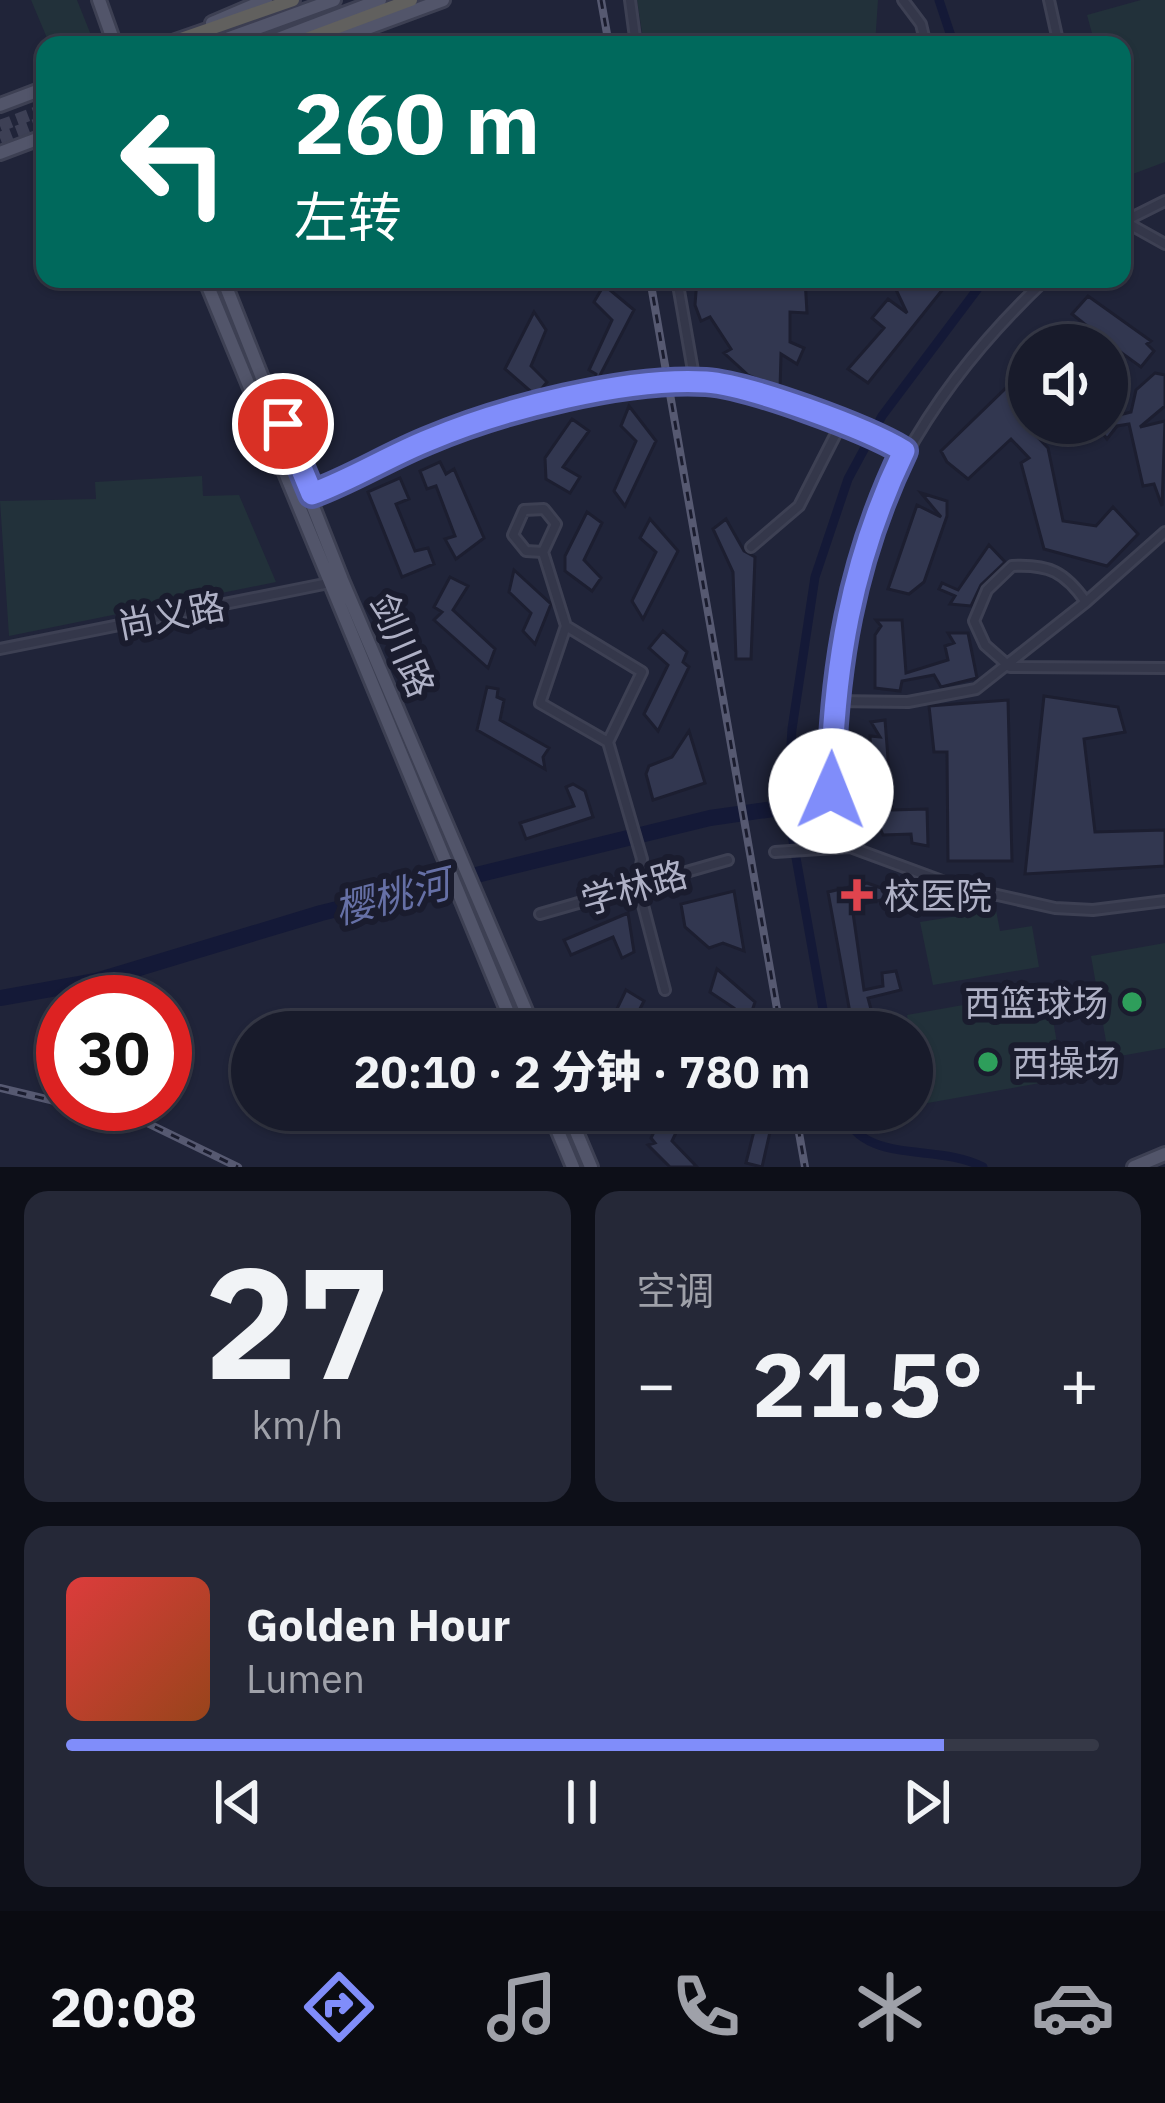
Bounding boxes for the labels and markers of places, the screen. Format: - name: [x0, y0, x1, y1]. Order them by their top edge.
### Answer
- pin: [232, 373, 334, 475]
- place label: 校医院: [884, 872, 992, 919]
- marker: 校医院: [841, 879, 873, 911]
- place label: 西篮球场: [964, 979, 1108, 1026]
- marker: 西篮球场: [1119, 989, 1145, 1015]
- place label: 西操场: [1012, 1039, 1120, 1086]
- marker: 西操场: [975, 1049, 1001, 1075]

